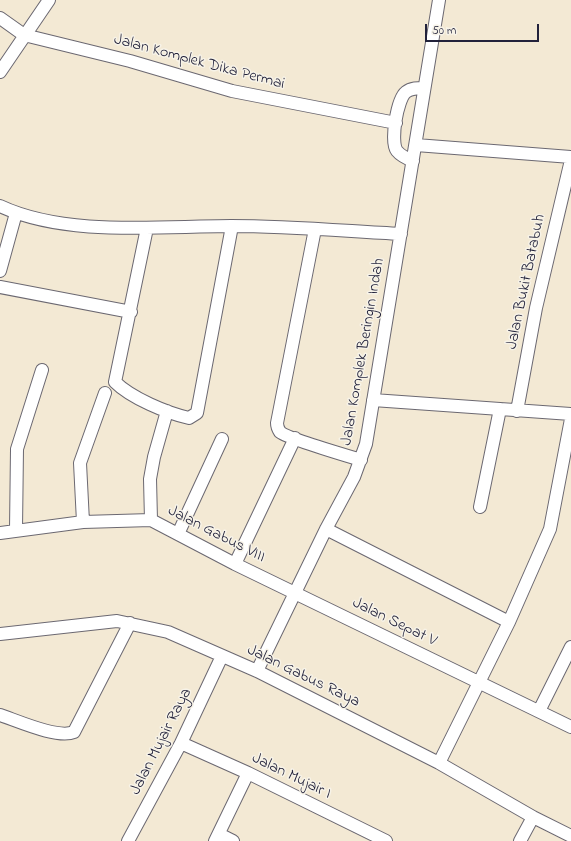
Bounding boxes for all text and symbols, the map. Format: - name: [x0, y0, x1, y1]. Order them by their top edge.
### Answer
- scale bar: [427, 16, 541, 42]
- text: 50 m: [432, 22, 456, 40]
- street label: Jalan Komplek Dika Permai: [112, 31, 286, 95]
- street label: Jalan Bukit Batabuh: [503, 213, 551, 351]
- street label: Jalan Komplek Beringin Indah: [338, 257, 390, 447]
- street label: Jalan Gabus VIII: [164, 502, 268, 568]
- street label: Jalan Sepat V: [349, 594, 439, 652]
- street label: Jalan Gabus Raya: [243, 641, 363, 713]
- street label: Jalan Mujair Raya: [127, 685, 197, 799]
- street label: Jalan Mujair I: [248, 750, 334, 804]

